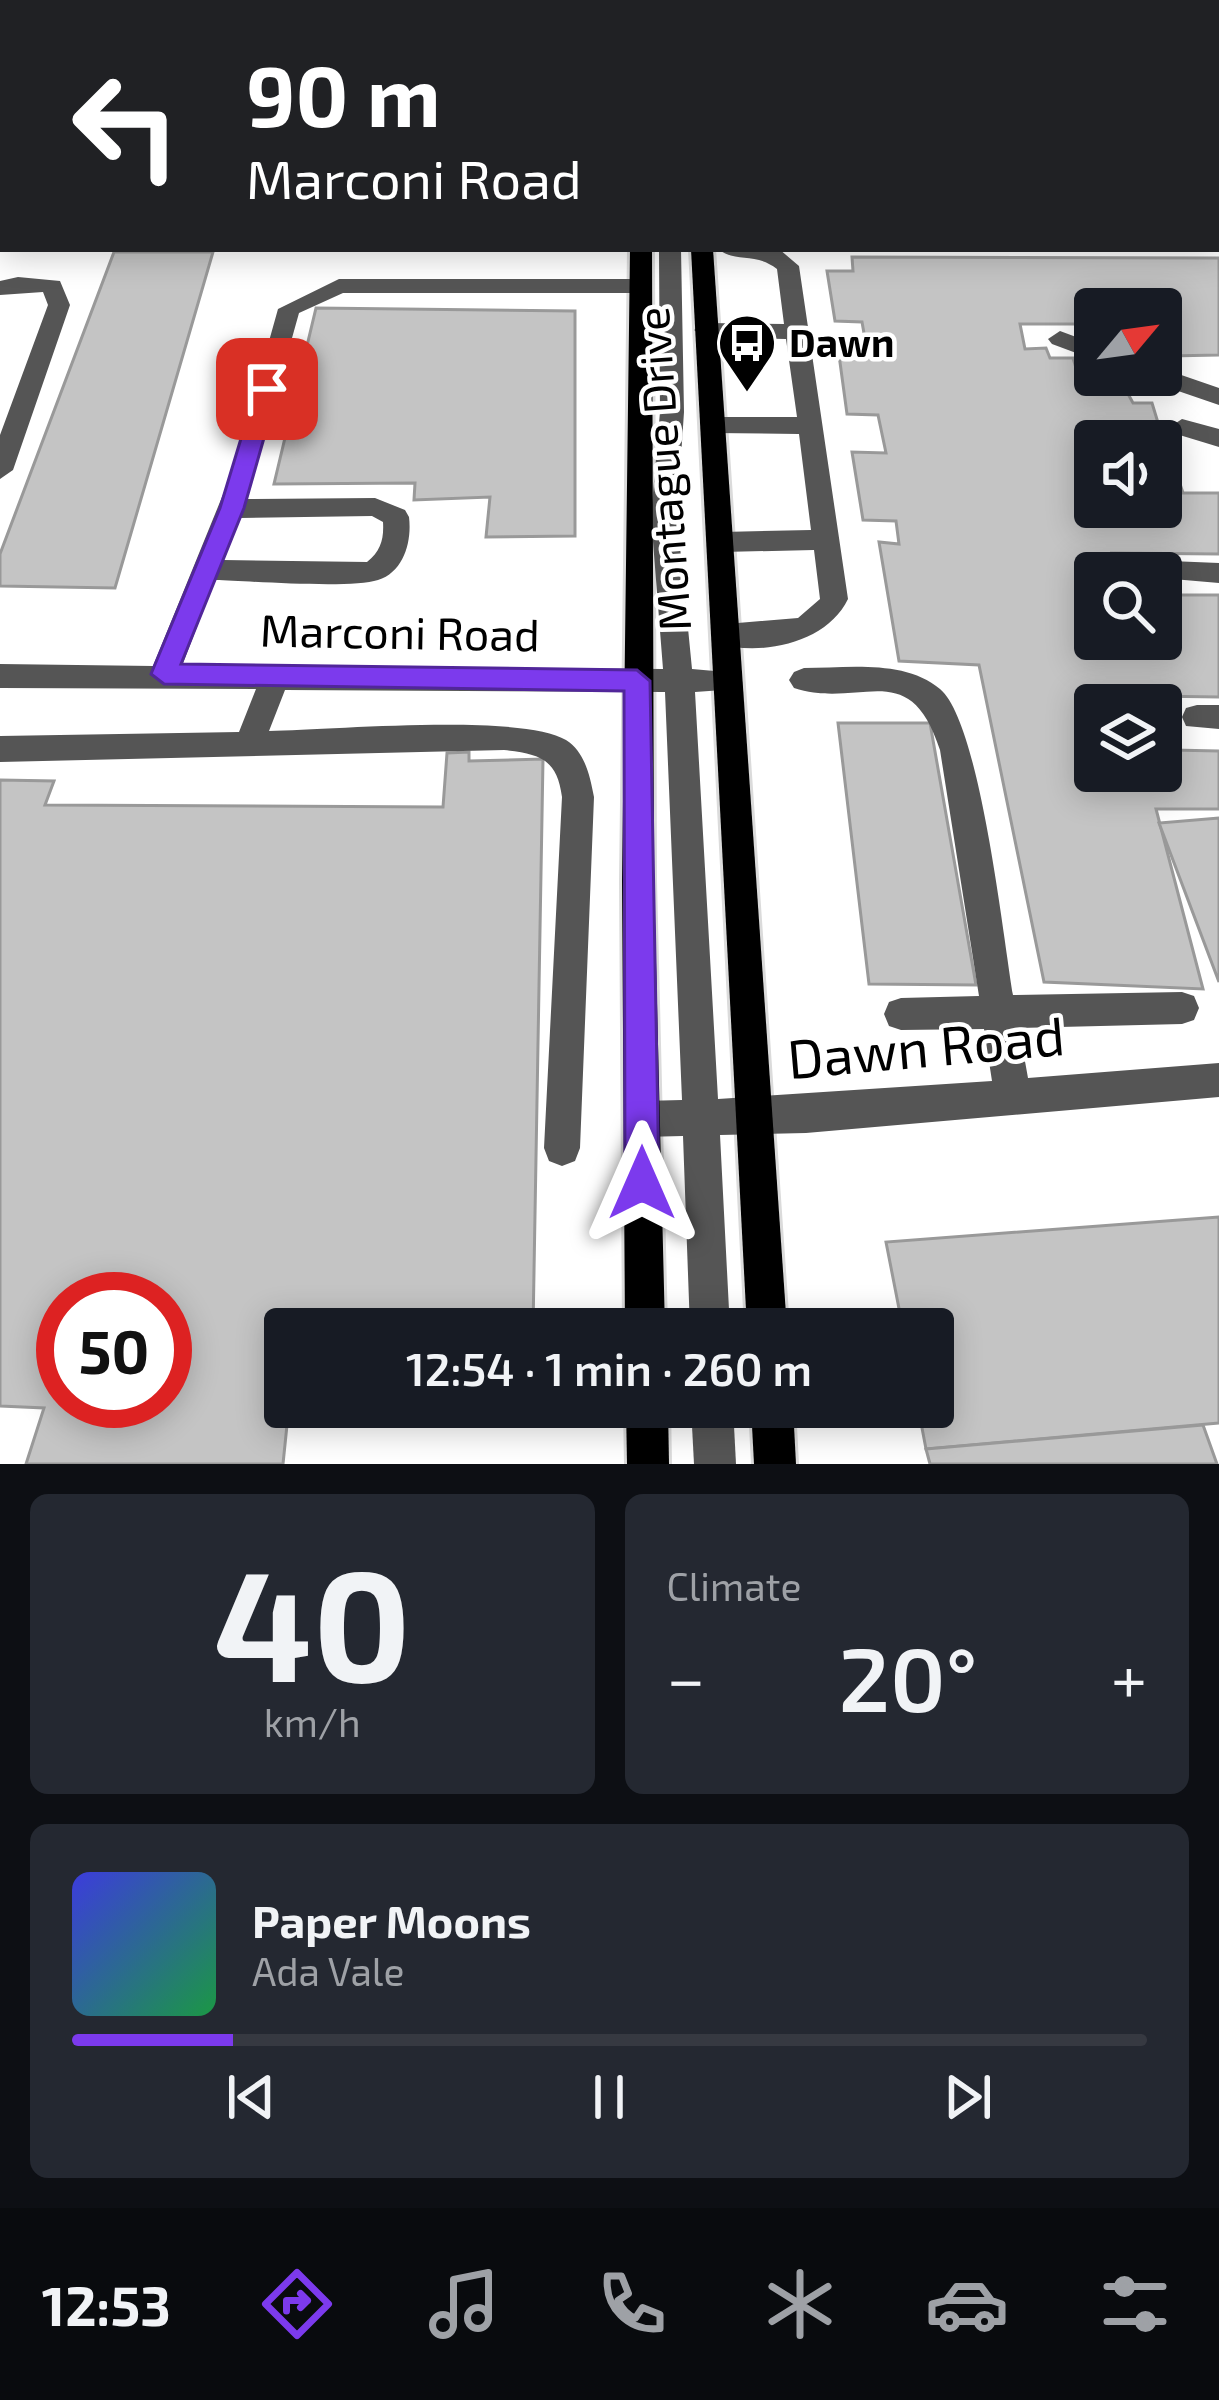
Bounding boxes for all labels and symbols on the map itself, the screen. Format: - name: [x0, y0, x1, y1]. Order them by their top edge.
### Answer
- north arrow: [1074, 288, 1182, 396]
- street label: Montague Drive: [624, 305, 700, 633]
- bus stop icon: Dawn: [716, 312, 778, 394]
- place label: Dawn: [789, 318, 894, 365]
- pin: [216, 338, 318, 440]
- street label: Marconi Road: [260, 602, 540, 660]
- street label: Dawn Road: [785, 1001, 1067, 1090]
- position arrow: [579, 1120, 705, 1246]
- speed limit sign: 50: [36, 1272, 192, 1428]

